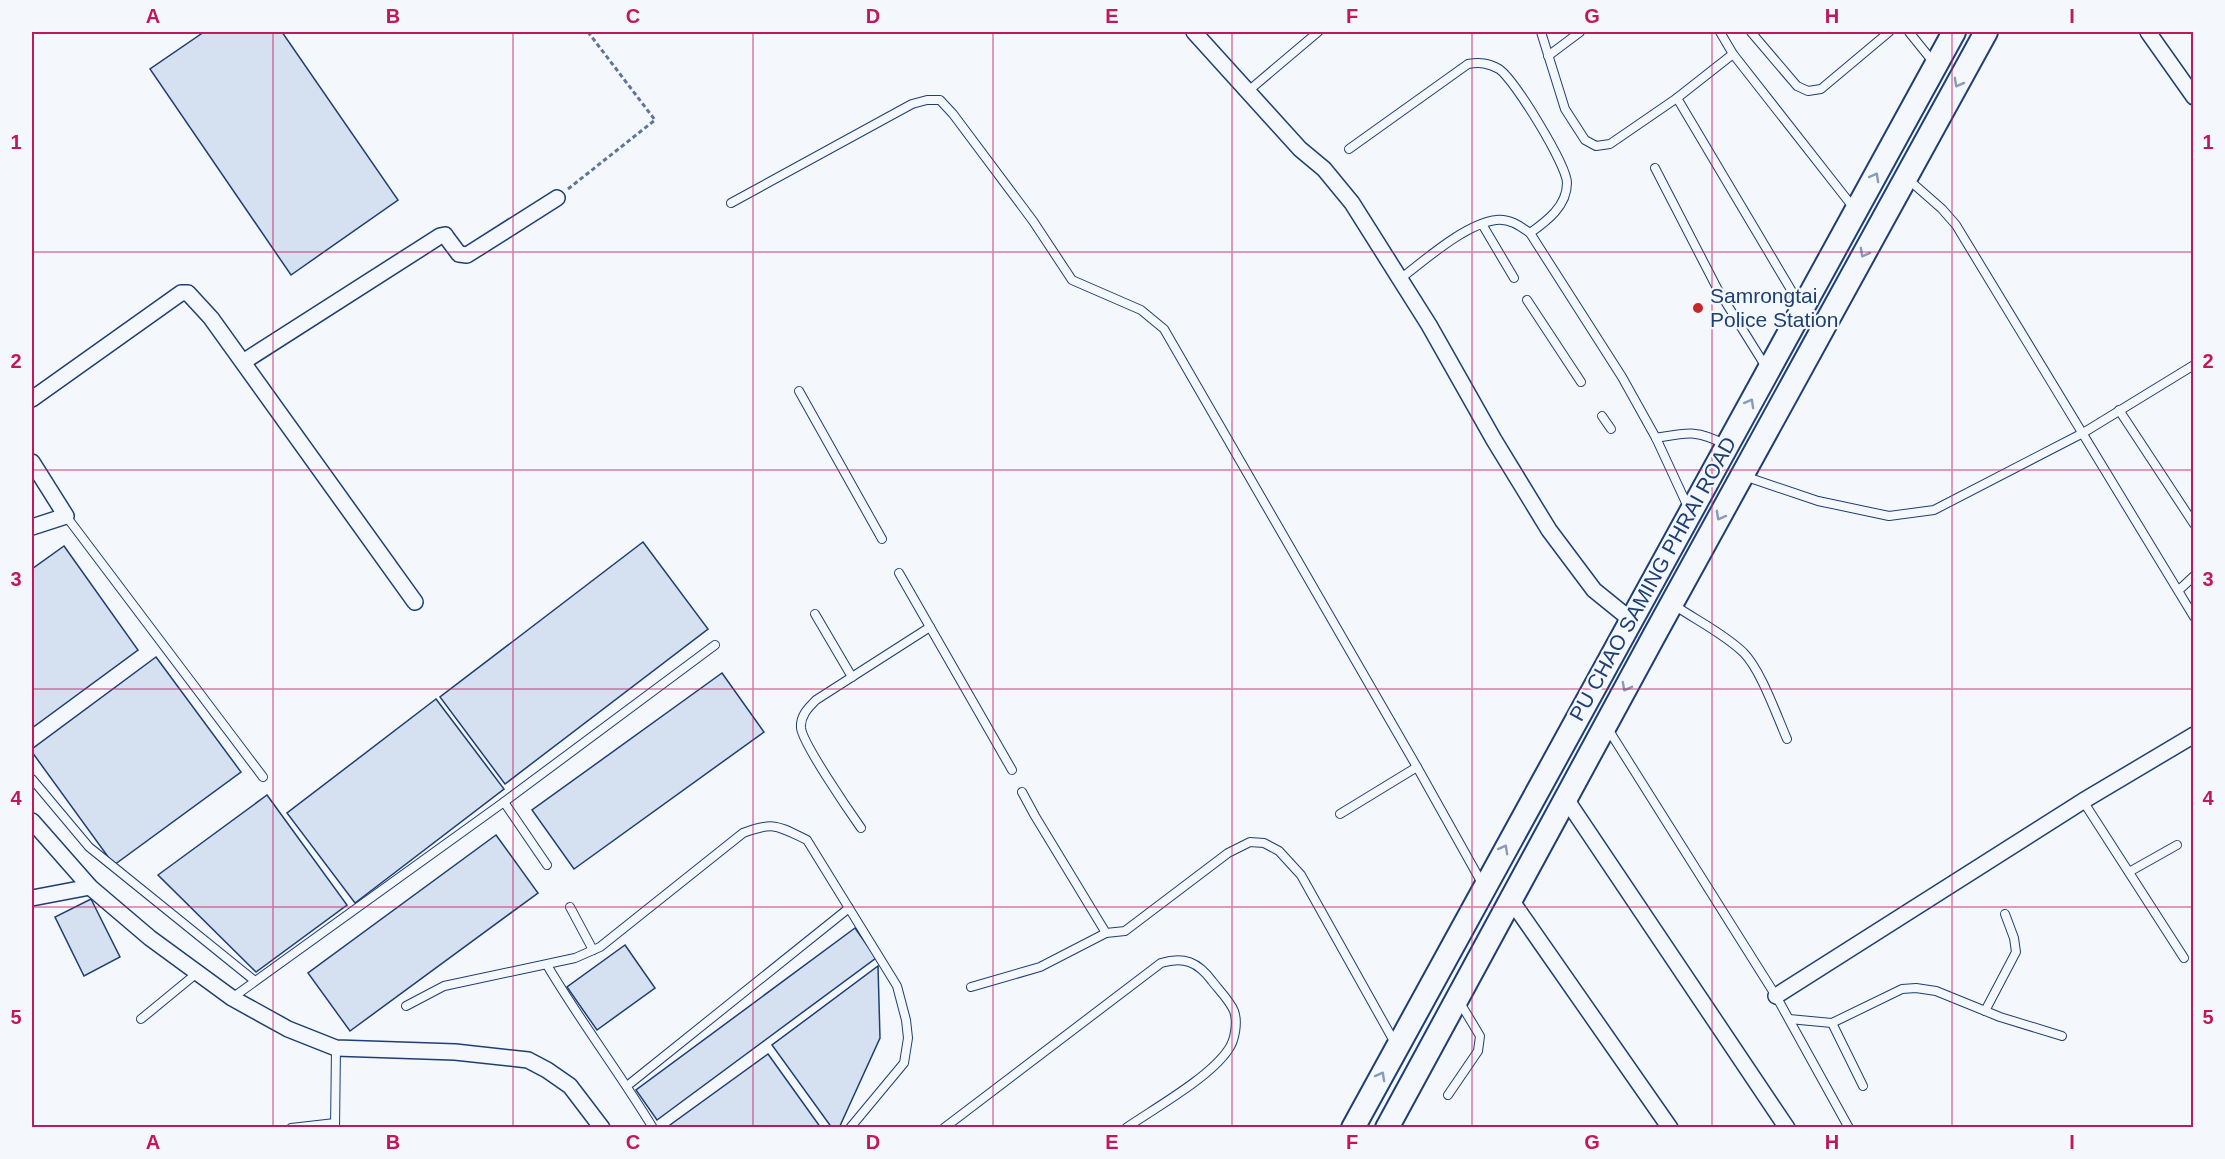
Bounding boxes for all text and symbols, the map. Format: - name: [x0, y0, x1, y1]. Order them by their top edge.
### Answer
- text: A: [146, 5, 160, 27]
- text: B: [386, 5, 400, 27]
- text: C: [626, 5, 640, 27]
- text: D: [866, 5, 880, 27]
- text: E: [1105, 5, 1119, 27]
- text: F: [1346, 5, 1358, 27]
- text: G: [1584, 5, 1600, 27]
- text: H: [1825, 5, 1839, 27]
- text: I: [2069, 5, 2075, 27]
- one-way arrow: [1954, 77, 1965, 87]
- text: 1: [10, 131, 22, 153]
- text: 1: [2202, 131, 2214, 153]
- one-way arrow: [1868, 172, 1879, 183]
- one-way arrow: [1860, 247, 1871, 258]
- place label: Samrongtai Police Station: [1710, 284, 1838, 331]
- marker: Samrongtai Police Station: [1691, 301, 1705, 315]
- text: 2: [10, 350, 22, 372]
- text: 2: [2202, 350, 2214, 372]
- one-way arrow: [1743, 399, 1755, 409]
- street label: PU CHAO SAMING PHRAI ROAD: [1565, 433, 1740, 725]
- one-way arrow: [1716, 510, 1727, 521]
- text: 3: [10, 568, 22, 590]
- text: 3: [2202, 568, 2214, 590]
- one-way arrow: [1622, 681, 1633, 692]
- text: 4: [10, 787, 22, 809]
- text: 4: [2202, 787, 2214, 809]
- one-way arrow: [1497, 845, 1508, 856]
- text: 5: [10, 1006, 22, 1028]
- text: 5: [2202, 1006, 2214, 1028]
- one-way arrow: [1374, 1072, 1385, 1082]
- text: A: [146, 1131, 160, 1153]
- text: B: [386, 1131, 400, 1153]
- text: C: [626, 1131, 640, 1153]
- text: D: [866, 1131, 880, 1153]
- text: E: [1105, 1131, 1119, 1153]
- text: F: [1346, 1131, 1358, 1153]
- text: G: [1584, 1131, 1600, 1153]
- text: H: [1825, 1131, 1839, 1153]
- text: I: [2069, 1131, 2075, 1153]

